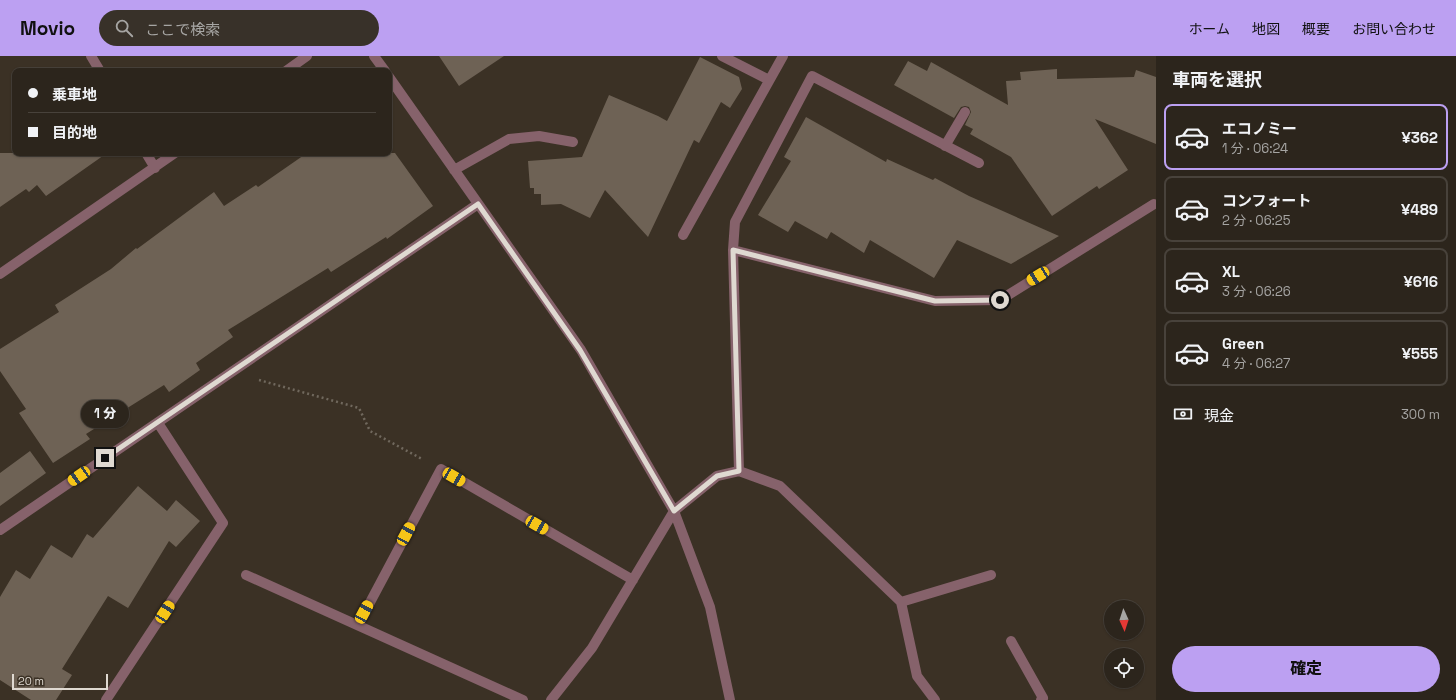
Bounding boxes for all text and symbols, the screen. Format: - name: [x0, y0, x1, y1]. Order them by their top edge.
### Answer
- search box: [99, 10, 379, 46]
- text: Movio: [20, 16, 75, 41]
- icon: search: [113, 17, 135, 39]
- text: ここで検索: [145, 20, 220, 39]
- text: ホーム: [1188, 20, 1230, 38]
- text: 地図: [1252, 20, 1280, 38]
- text: 概要: [1302, 20, 1330, 38]
- text: お問い合わせ: [1352, 20, 1436, 38]
- text: 車両を選択: [1172, 68, 1262, 91]
- text: 乗車地: [52, 85, 97, 104]
- icon: car: [1174, 119, 1210, 155]
- text: エコノミー: [1222, 119, 1297, 138]
- text: 目的地: [52, 123, 97, 142]
- text: ¥362: [1401, 128, 1438, 147]
- text: 1 分 · 06:24: [1222, 140, 1288, 157]
- icon: car: [1174, 191, 1210, 227]
- text: コンフォート: [1222, 191, 1312, 210]
- text: ¥489: [1401, 200, 1438, 219]
- text: 2 分 · 06:25: [1222, 212, 1291, 229]
- text: XL: [1222, 262, 1240, 281]
- icon: car: [1174, 263, 1210, 299]
- car: [1025, 265, 1051, 287]
- text: ¥616: [1403, 272, 1438, 291]
- text: 3 分 · 06:26: [1222, 283, 1291, 300]
- route start: [991, 291, 1009, 309]
- text: Green: [1222, 334, 1264, 353]
- icon: car: [1174, 335, 1210, 371]
- text: ¥555: [1402, 344, 1438, 363]
- text: 4 分 · 06:27: [1222, 355, 1290, 372]
- callout: 1 分: [81, 400, 129, 428]
- icon: cash: [1172, 403, 1194, 425]
- text: 1 分: [94, 405, 116, 422]
- text: 現金: [1204, 406, 1234, 425]
- text: 300 m: [1401, 406, 1440, 423]
- route end: [96, 449, 114, 467]
- car: [66, 464, 92, 488]
- car: [441, 466, 467, 488]
- car: [524, 514, 550, 536]
- car: [395, 521, 417, 547]
- car: [153, 599, 177, 625]
- car: [353, 599, 375, 625]
- north arrow: [1104, 600, 1144, 640]
- map controls: [1104, 600, 1144, 688]
- button: 確定: [1172, 646, 1440, 692]
- button: locate: [1104, 648, 1144, 688]
- scale bar: [12, 672, 108, 691]
- text: 20 m: [18, 674, 44, 688]

